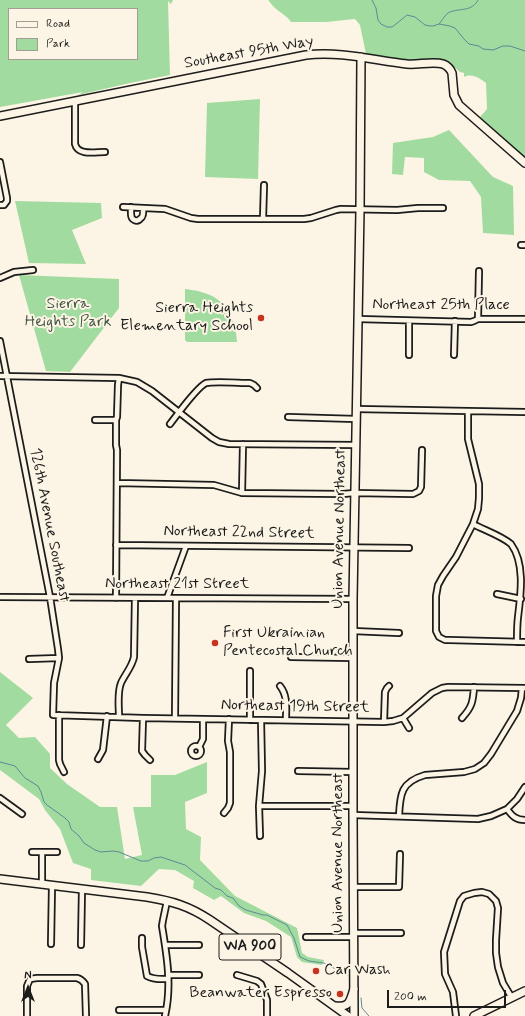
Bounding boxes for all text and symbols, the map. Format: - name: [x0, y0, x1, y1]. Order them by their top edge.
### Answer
- legend: [8, 8, 138, 60]
- text: Road: [46, 16, 70, 32]
- street label: Southeast 95th Way: [183, 32, 315, 74]
- text: Park: [46, 36, 70, 52]
- park label: Sierra Heights Park: [25, 295, 111, 333]
- street label: Northeast 25th Place: [372, 296, 510, 316]
- place label: Sierra Heights Elementary School: [120, 299, 253, 337]
- marker: Sierra Heights Elementary School: [256, 313, 266, 323]
- street label: 126th Avenue Southeast: [25, 446, 73, 604]
- street label: Union Avenue Northeast: [329, 449, 351, 609]
- street label: Northeast 22nd Street: [163, 522, 315, 544]
- street label: Northeast 21st Street: [105, 575, 249, 595]
- place label: First Ukrainian Pentecostal Church: [223, 624, 353, 662]
- marker: First Ukrainian Pentecostal Church: [210, 638, 220, 648]
- street label: Northeast 19th Street: [221, 696, 369, 718]
- street label: Union Avenue Northeast: [329, 773, 349, 933]
- road number: WA 900: [219, 934, 281, 960]
- place label: Car Wash: [324, 961, 391, 981]
- marker: Car Wash: [311, 966, 321, 976]
- north arrow: [8, 968, 48, 1008]
- text: N: [24, 969, 32, 983]
- scale bar: [389, 982, 508, 1008]
- place label: Beanwater Espresso: [189, 984, 332, 1004]
- marker: Beanwater Espresso: [335, 989, 345, 999]
- text: 200 m: [394, 989, 427, 1005]

